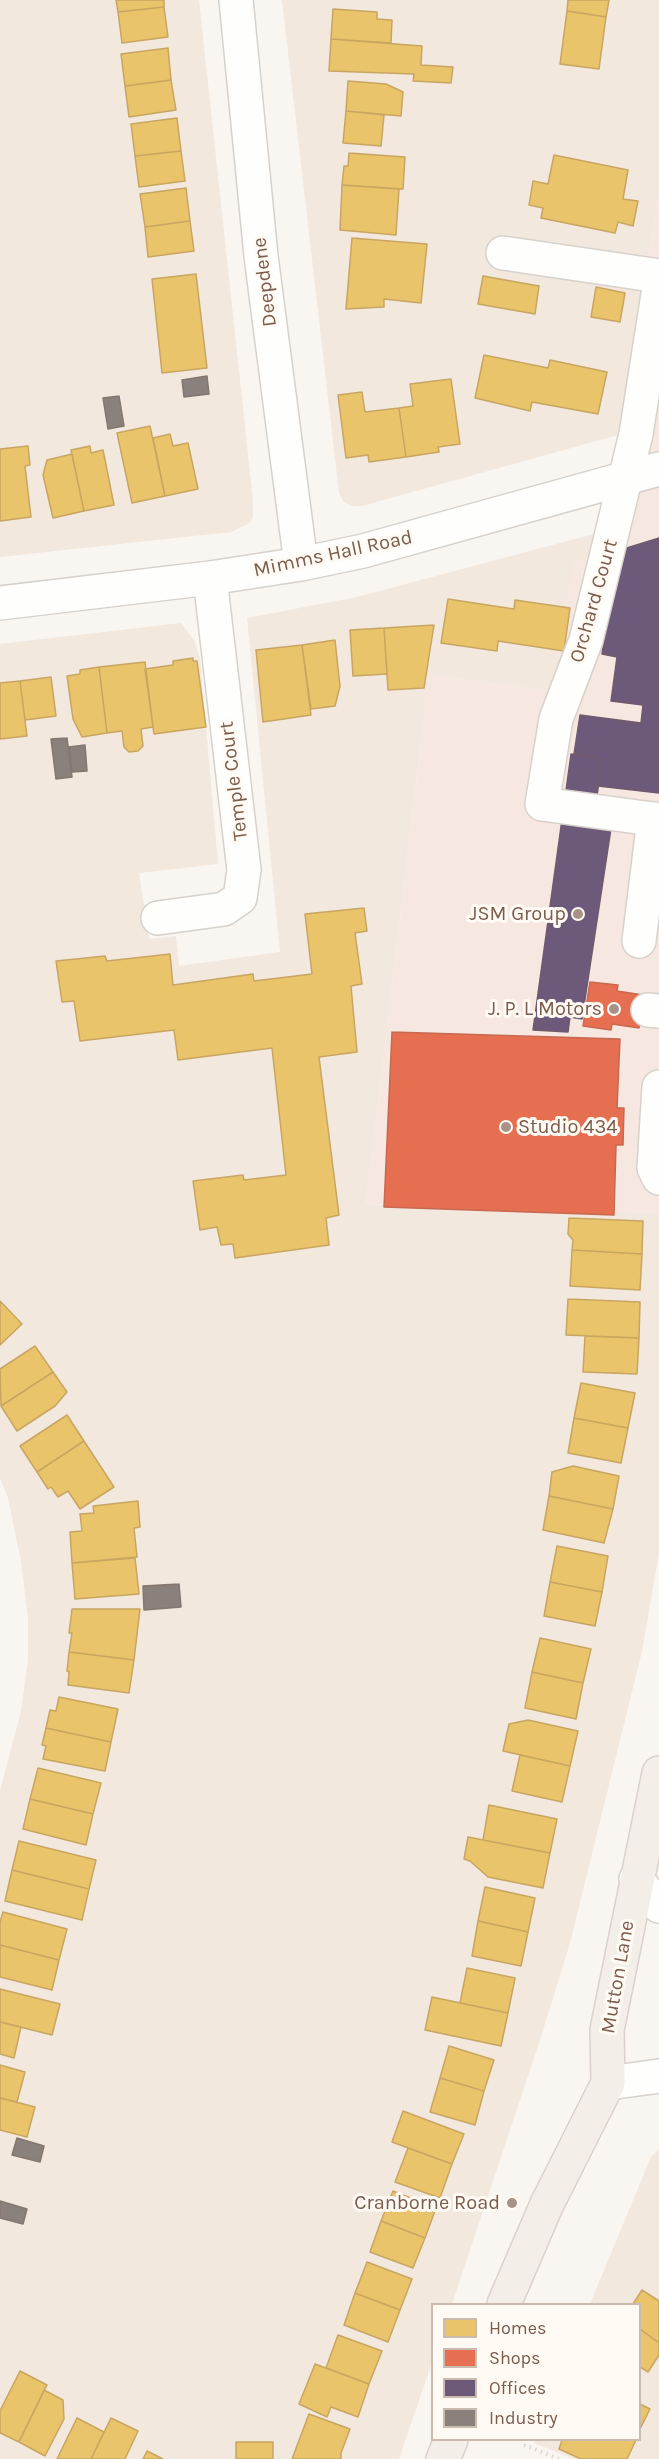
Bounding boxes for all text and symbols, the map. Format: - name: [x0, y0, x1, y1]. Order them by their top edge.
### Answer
- street label: Deepdene: [248, 236, 282, 328]
- street label: Mimms Hall Road: [251, 525, 415, 583]
- street label: Orchard Court: [565, 536, 623, 666]
- street label: Temple Court: [215, 720, 253, 842]
- place label: JSM Group: [469, 902, 566, 926]
- marker: JSM Group: [571, 907, 585, 921]
- place label: J. P. L Motors: [488, 997, 602, 1021]
- marker: J. P. L Motors: [607, 1002, 621, 1016]
- place label: Studio 434: [518, 1115, 617, 1139]
- marker: Studio 434: [499, 1120, 513, 1134]
- street label: Mutton Lane: [596, 1919, 640, 2035]
- place label: Cranborne Road: [354, 2191, 500, 2215]
- marker: Cranborne Road: [505, 2196, 519, 2210]
- legend: [431, 2303, 641, 2441]
- text: Homes: [489, 2317, 546, 2339]
- text: Shops: [489, 2347, 541, 2369]
- text: Offices: [489, 2377, 546, 2399]
- text: Industry: [489, 2407, 558, 2429]

